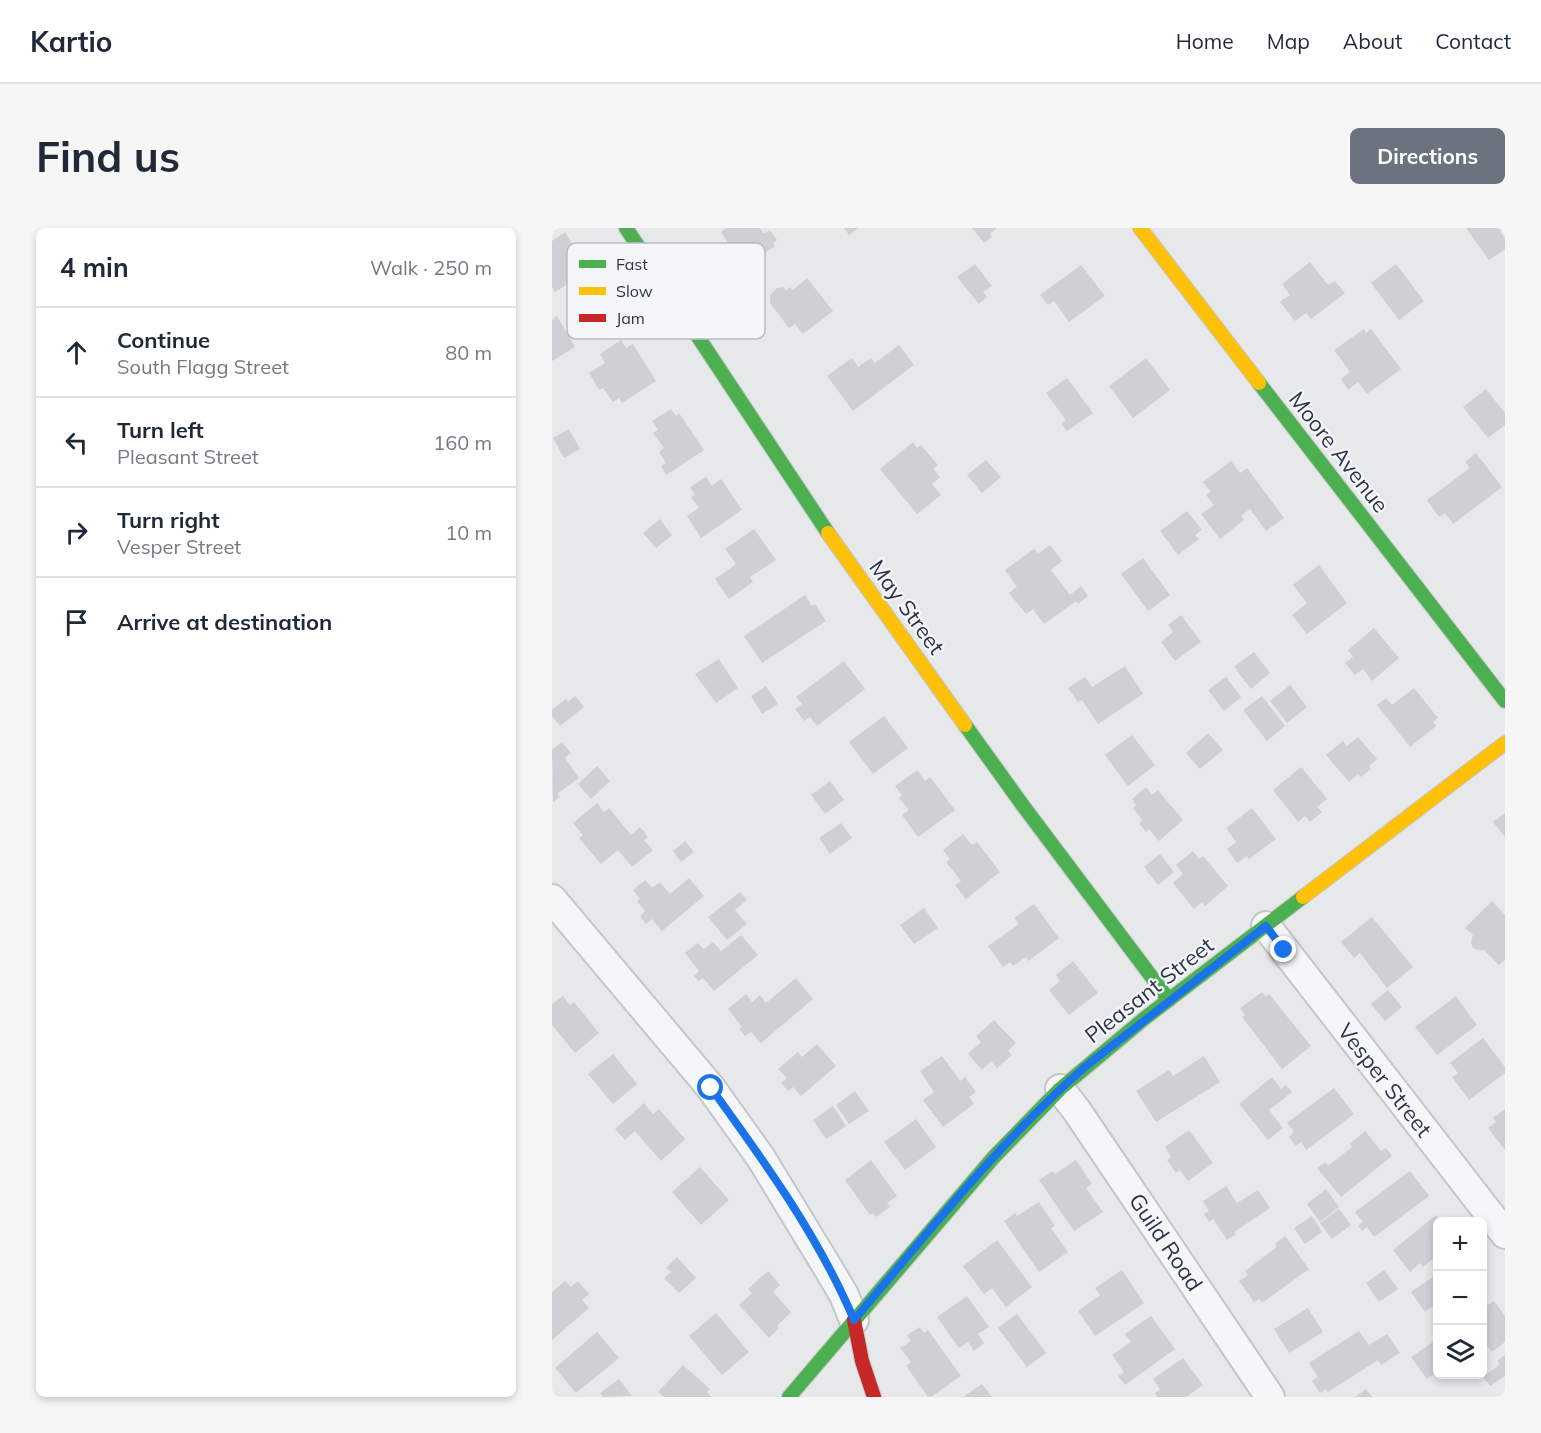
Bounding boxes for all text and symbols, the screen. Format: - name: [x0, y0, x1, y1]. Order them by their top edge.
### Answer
- text: Kartio: [30, 24, 112, 59]
- text: Home: [1176, 28, 1234, 54]
- text: Map: [1267, 28, 1310, 54]
- text: About: [1343, 28, 1402, 54]
- text: Contact: [1435, 28, 1511, 54]
- button: Directions: [1350, 128, 1505, 184]
- text: Find us: [36, 130, 180, 183]
- legend: [567, 243, 765, 339]
- text: 4 min: [60, 251, 129, 284]
- text: Fast: [616, 254, 648, 274]
- text: Walk · 250 m: [370, 255, 492, 280]
- text: Slow: [616, 281, 653, 301]
- text: Jam: [616, 308, 645, 328]
- text: Continue: [117, 326, 210, 354]
- icon: ahead: [60, 336, 93, 369]
- text: 80 m: [445, 340, 492, 365]
- text: South Flagg Street: [117, 354, 289, 379]
- street label: Moore Avenue: [1283, 386, 1395, 518]
- text: Turn left: [117, 416, 204, 444]
- icon: left: [60, 426, 93, 459]
- text: 160 m: [433, 430, 492, 455]
- text: Pleasant Street: [117, 444, 259, 469]
- text: Turn right: [117, 506, 220, 534]
- icon: right: [60, 516, 93, 549]
- text: 10 m: [445, 520, 492, 545]
- text: Vesper Street: [117, 534, 241, 559]
- street label: May Street: [863, 554, 951, 660]
- icon: arrive: [60, 606, 93, 639]
- text: Arrive at destination: [117, 608, 332, 636]
- street label: Pleasant Street: [1079, 931, 1219, 1049]
- route end: [1270, 936, 1296, 962]
- street label: Vesper Street: [1332, 1018, 1438, 1143]
- route start: [697, 1074, 723, 1100]
- street label: Guild Road: [1123, 1188, 1209, 1296]
- map controls: [1433, 1217, 1487, 1379]
- button: +: [1433, 1217, 1487, 1271]
- button: −: [1433, 1271, 1487, 1325]
- button: layers: [1433, 1325, 1487, 1379]

